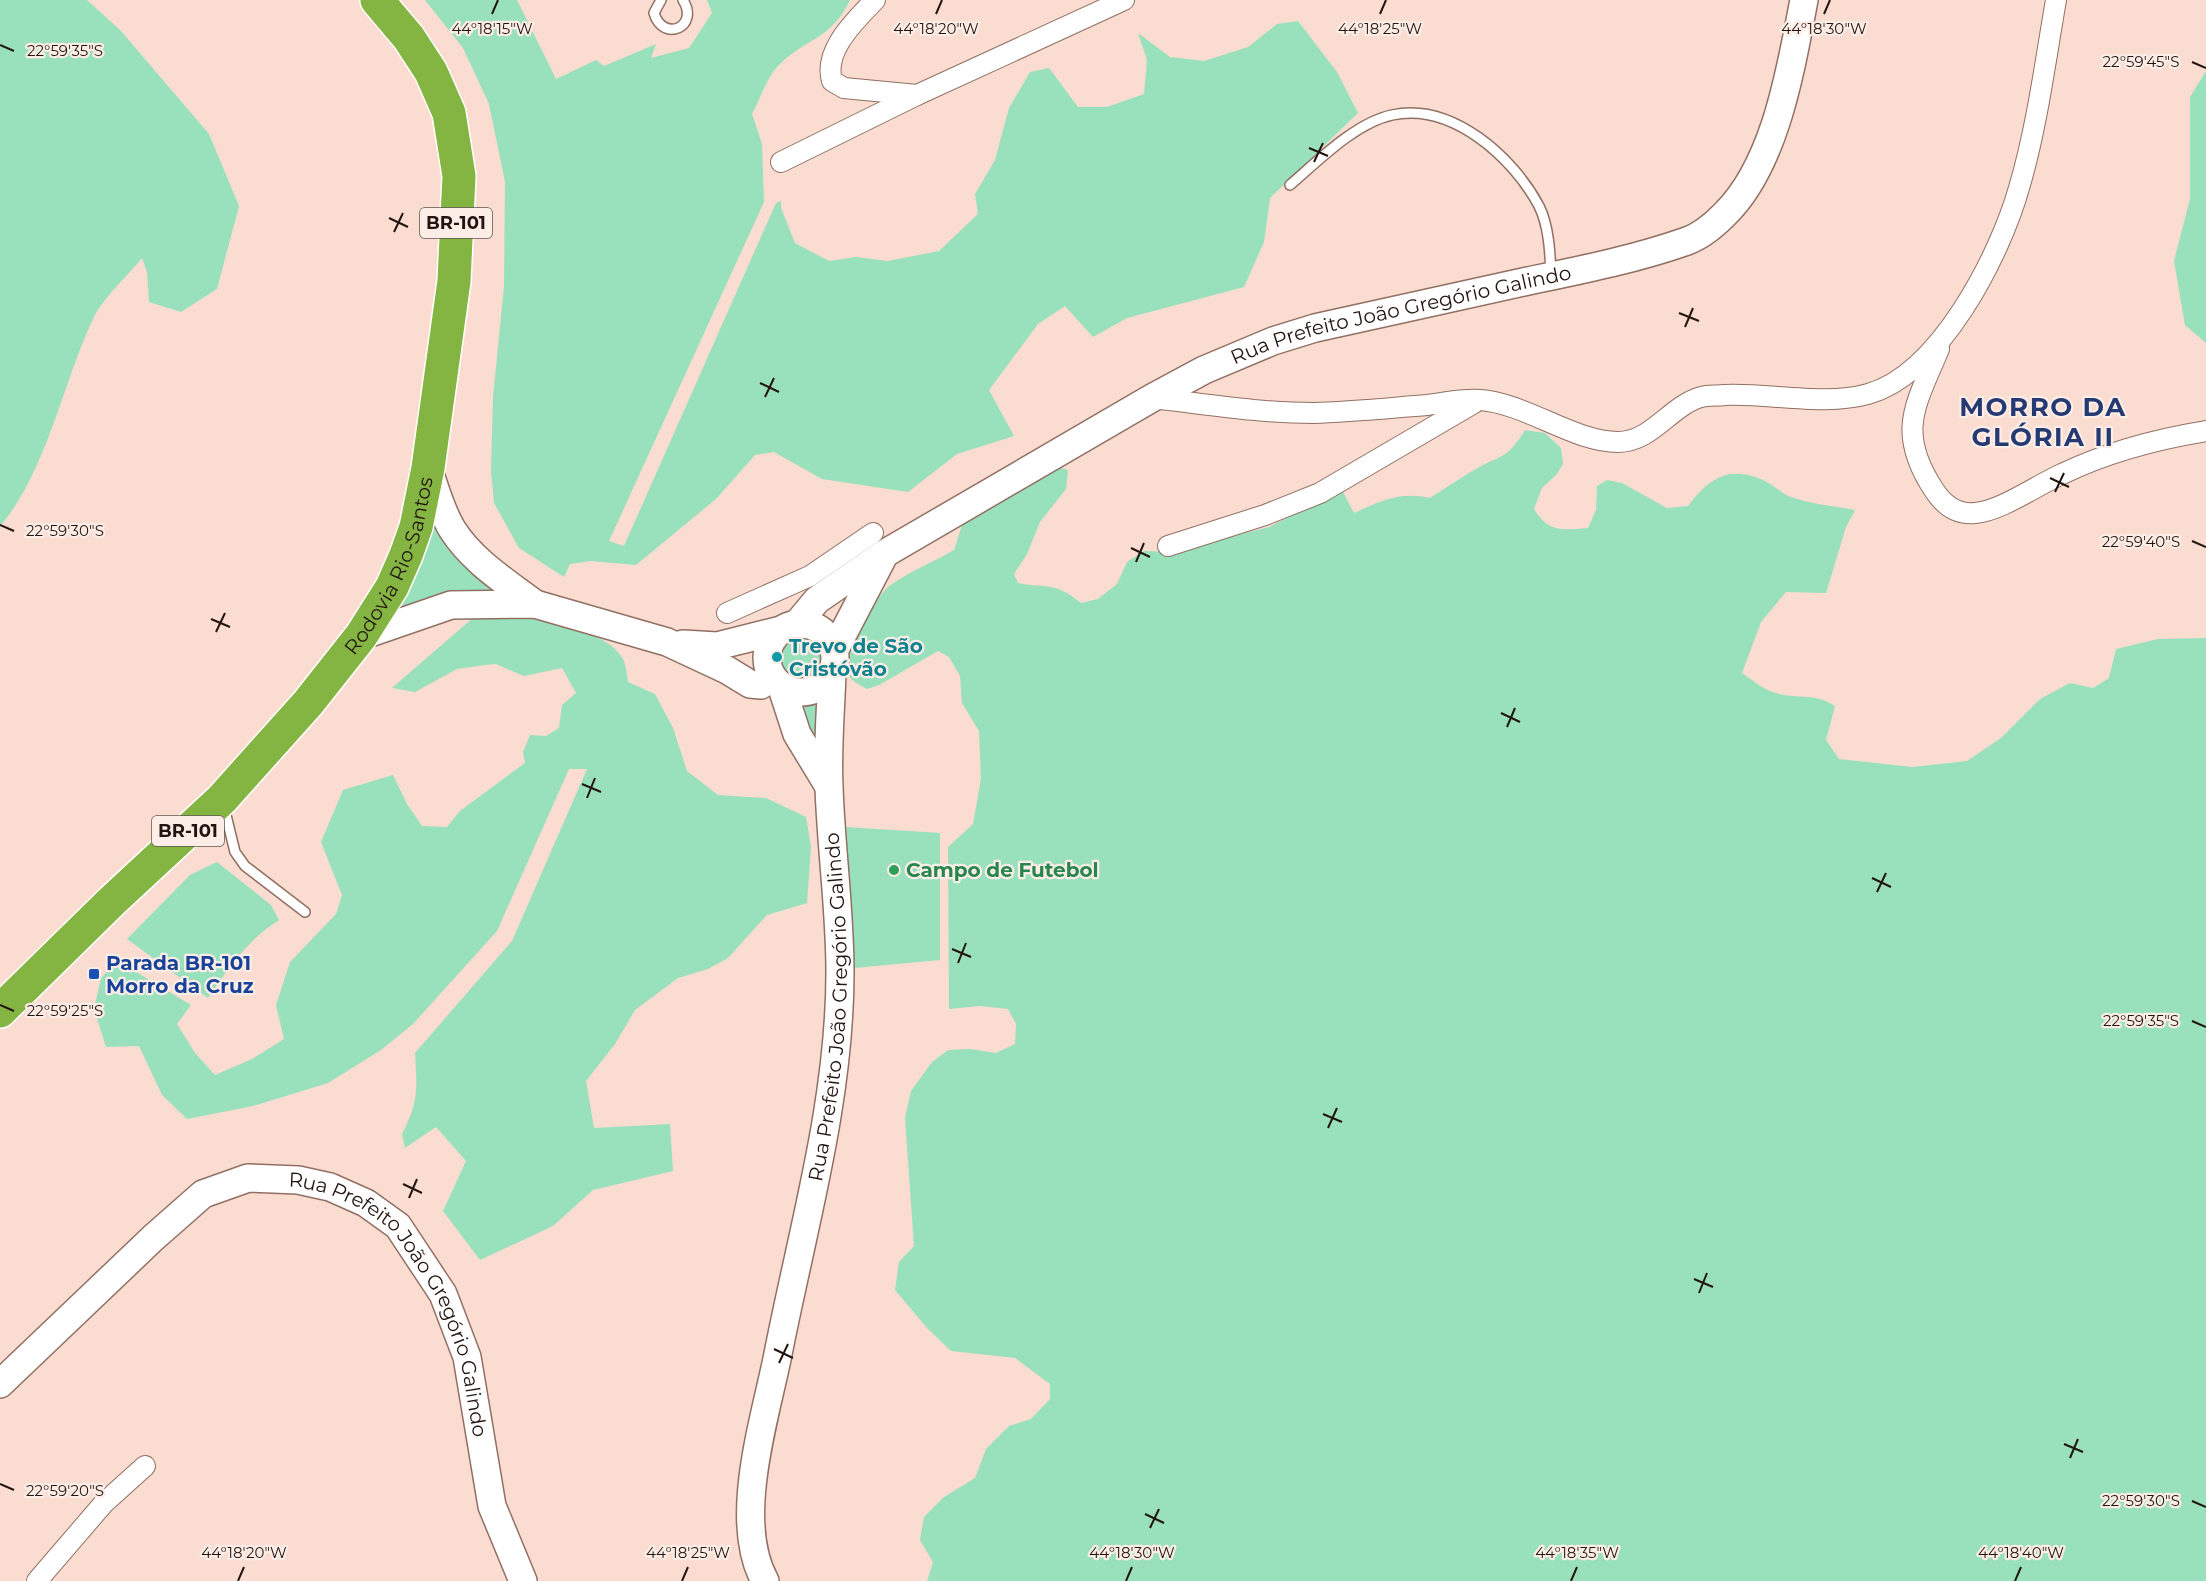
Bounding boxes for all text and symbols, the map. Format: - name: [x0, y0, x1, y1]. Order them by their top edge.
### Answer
- text: 44°18'15"W: [451, 19, 533, 38]
- text: 44°18'20"W: [893, 19, 979, 38]
- text: 44°18'25"W: [1338, 19, 1422, 38]
- text: 44°18'30"W: [1781, 19, 1867, 38]
- text: 22°59'35"S: [27, 41, 103, 60]
- text: 22°59'45"S: [2103, 52, 2179, 71]
- road number: BR-101: [420, 208, 492, 238]
- street label: Rua Prefeito João Gregório Galindo: [1227, 260, 1573, 369]
- district label: MORRO DA GLÓRIA II: [1959, 391, 2127, 453]
- street label: Rodovia Rio-Santos: [339, 474, 438, 659]
- text: 22°59'30"S: [26, 521, 104, 540]
- text: 22°59'40"S: [2102, 532, 2180, 551]
- place label: Trevo de São Cristóvão: [789, 634, 923, 681]
- marker: Trevo de São Cristóvão: [770, 650, 784, 664]
- road number: BR-101: [152, 816, 224, 846]
- street label: Rua Prefeito João Gregório Galindo: [803, 832, 852, 1184]
- place label: Campo de Futebol: [906, 858, 1099, 882]
- marker: Campo de Futebol: [887, 863, 901, 877]
- place label: Parada BR-101 Morro da Cruz: [106, 951, 254, 998]
- marker: Parada BR-101 Morro da Cruz: [87, 967, 101, 981]
- text: 22°59'25"S: [27, 1001, 103, 1020]
- text: 22°59'35"S: [2103, 1011, 2179, 1030]
- street label: Rua Prefeito João Gregório Galindo: [288, 1168, 492, 1439]
- text: 22°59'20"S: [26, 1481, 104, 1500]
- text: 22°59'30"S: [2102, 1491, 2180, 1510]
- text: 44°18'20"W: [201, 1543, 287, 1562]
- text: 44°18'25"W: [646, 1543, 730, 1562]
- text: 44°18'30"W: [1089, 1543, 1175, 1562]
- text: 44°18'35"W: [1535, 1543, 1619, 1562]
- text: 44°18'40"W: [1978, 1543, 2064, 1562]

